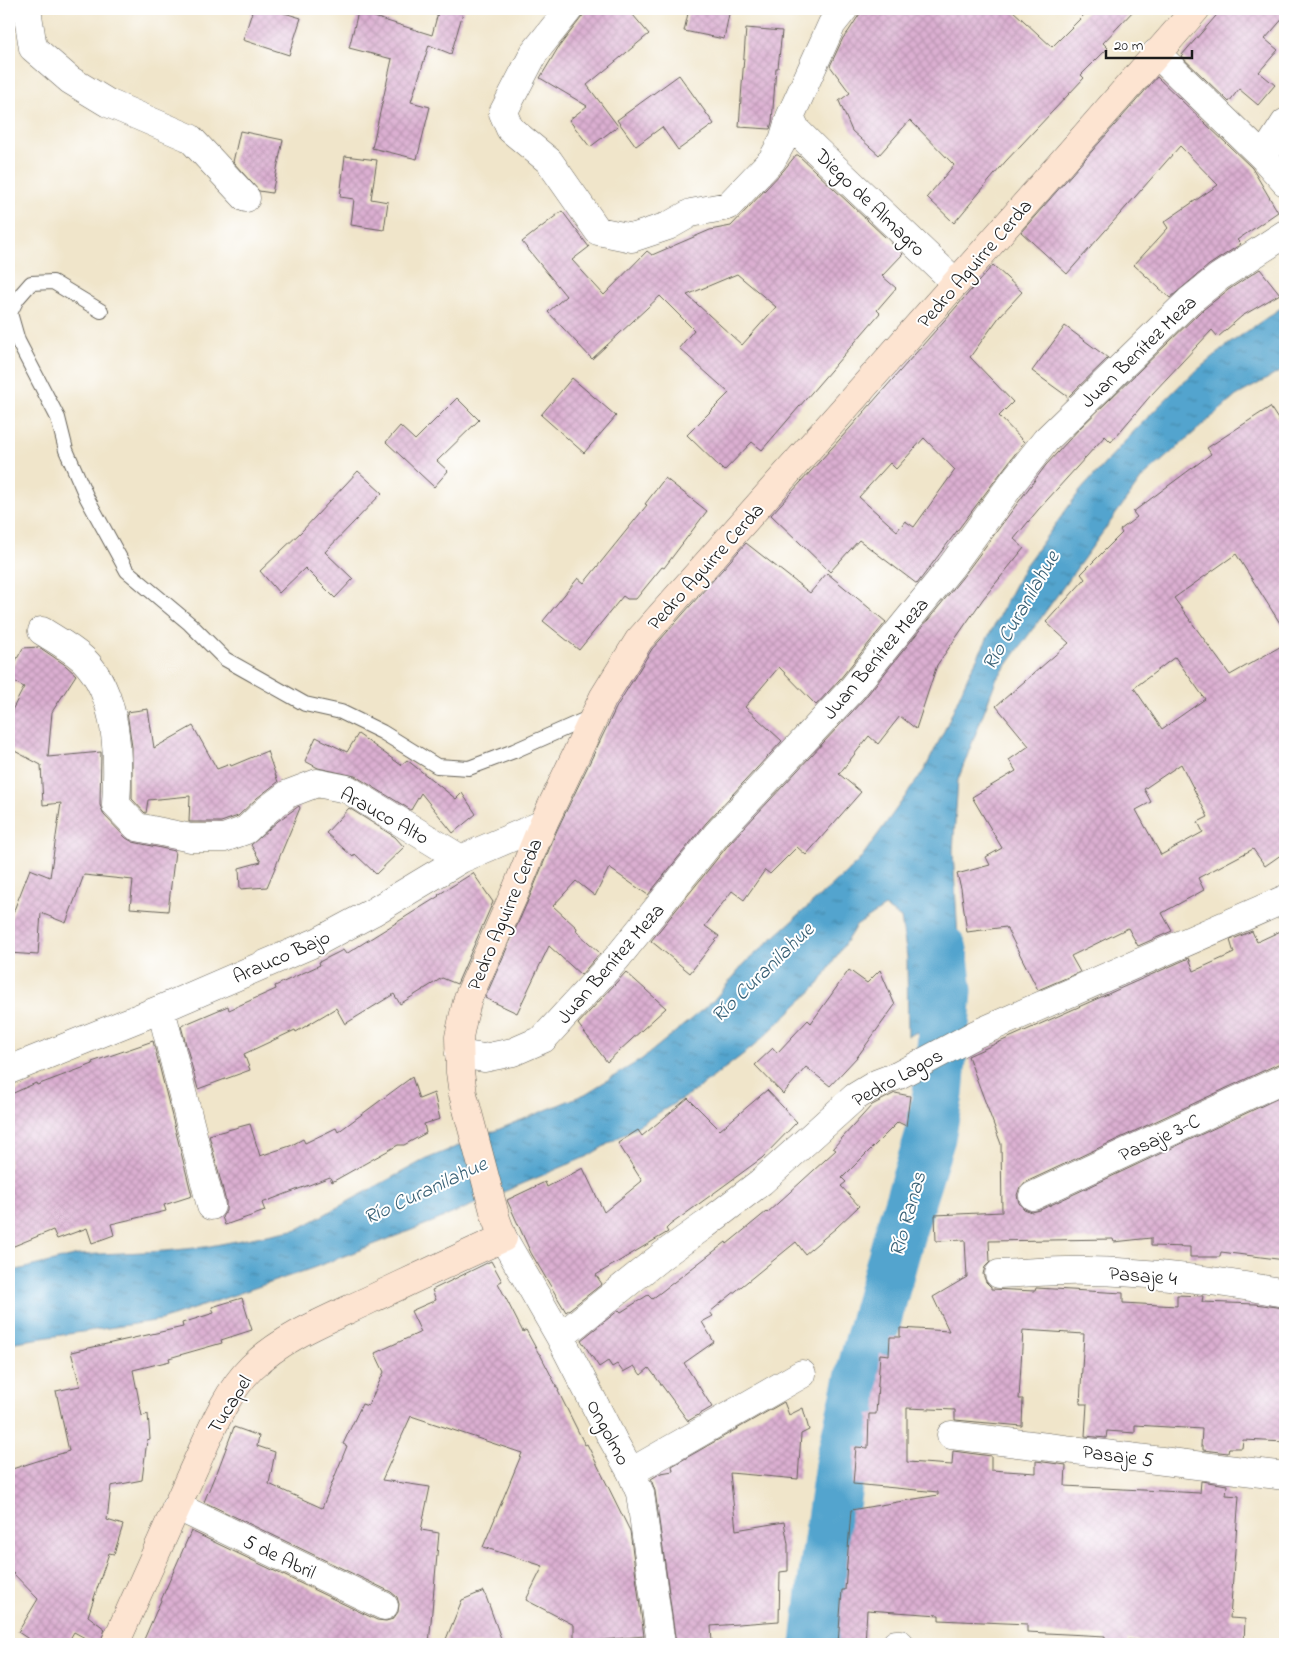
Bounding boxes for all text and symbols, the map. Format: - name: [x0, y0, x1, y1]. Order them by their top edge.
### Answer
- scale bar: [1106, 28, 1193, 60]
- text: 20 m: [1114, 35, 1144, 57]
- street label: Diego de Almagro: [806, 143, 931, 265]
- street label: Pedro Aguirre Cerda: [911, 194, 1041, 336]
- street label: Juan Benítez Meza: [1075, 290, 1204, 416]
- street label: Pedro Aguirre Cerda: [642, 497, 773, 639]
- water label: Río Curanilahue: [975, 544, 1069, 676]
- street label: Juan Benítez Meza: [817, 592, 937, 727]
- street label: Arauco Alto: [334, 781, 434, 854]
- street label: Pedro Aguirre Cerda: [461, 834, 552, 996]
- street label: Juan Benítez Meza: [551, 898, 673, 1032]
- water label: Río Curanilahue: [705, 915, 823, 1031]
- street label: Arauco Bajo: [229, 924, 335, 993]
- street label: Pedro Lagos: [847, 1042, 949, 1117]
- street label: Pasaje 3-C: [1115, 1108, 1206, 1171]
- water label: Río Curanilahue: [359, 1149, 494, 1234]
- water label: Río Ranas: [883, 1168, 935, 1260]
- street label: Pasaje 4: [1107, 1260, 1178, 1295]
- street label: Tucapel: [202, 1370, 261, 1440]
- street label: Ongolmo: [576, 1395, 636, 1472]
- street label: Pasaje 5: [1080, 1439, 1155, 1476]
- street label: 5 de Abril: [238, 1528, 320, 1588]

